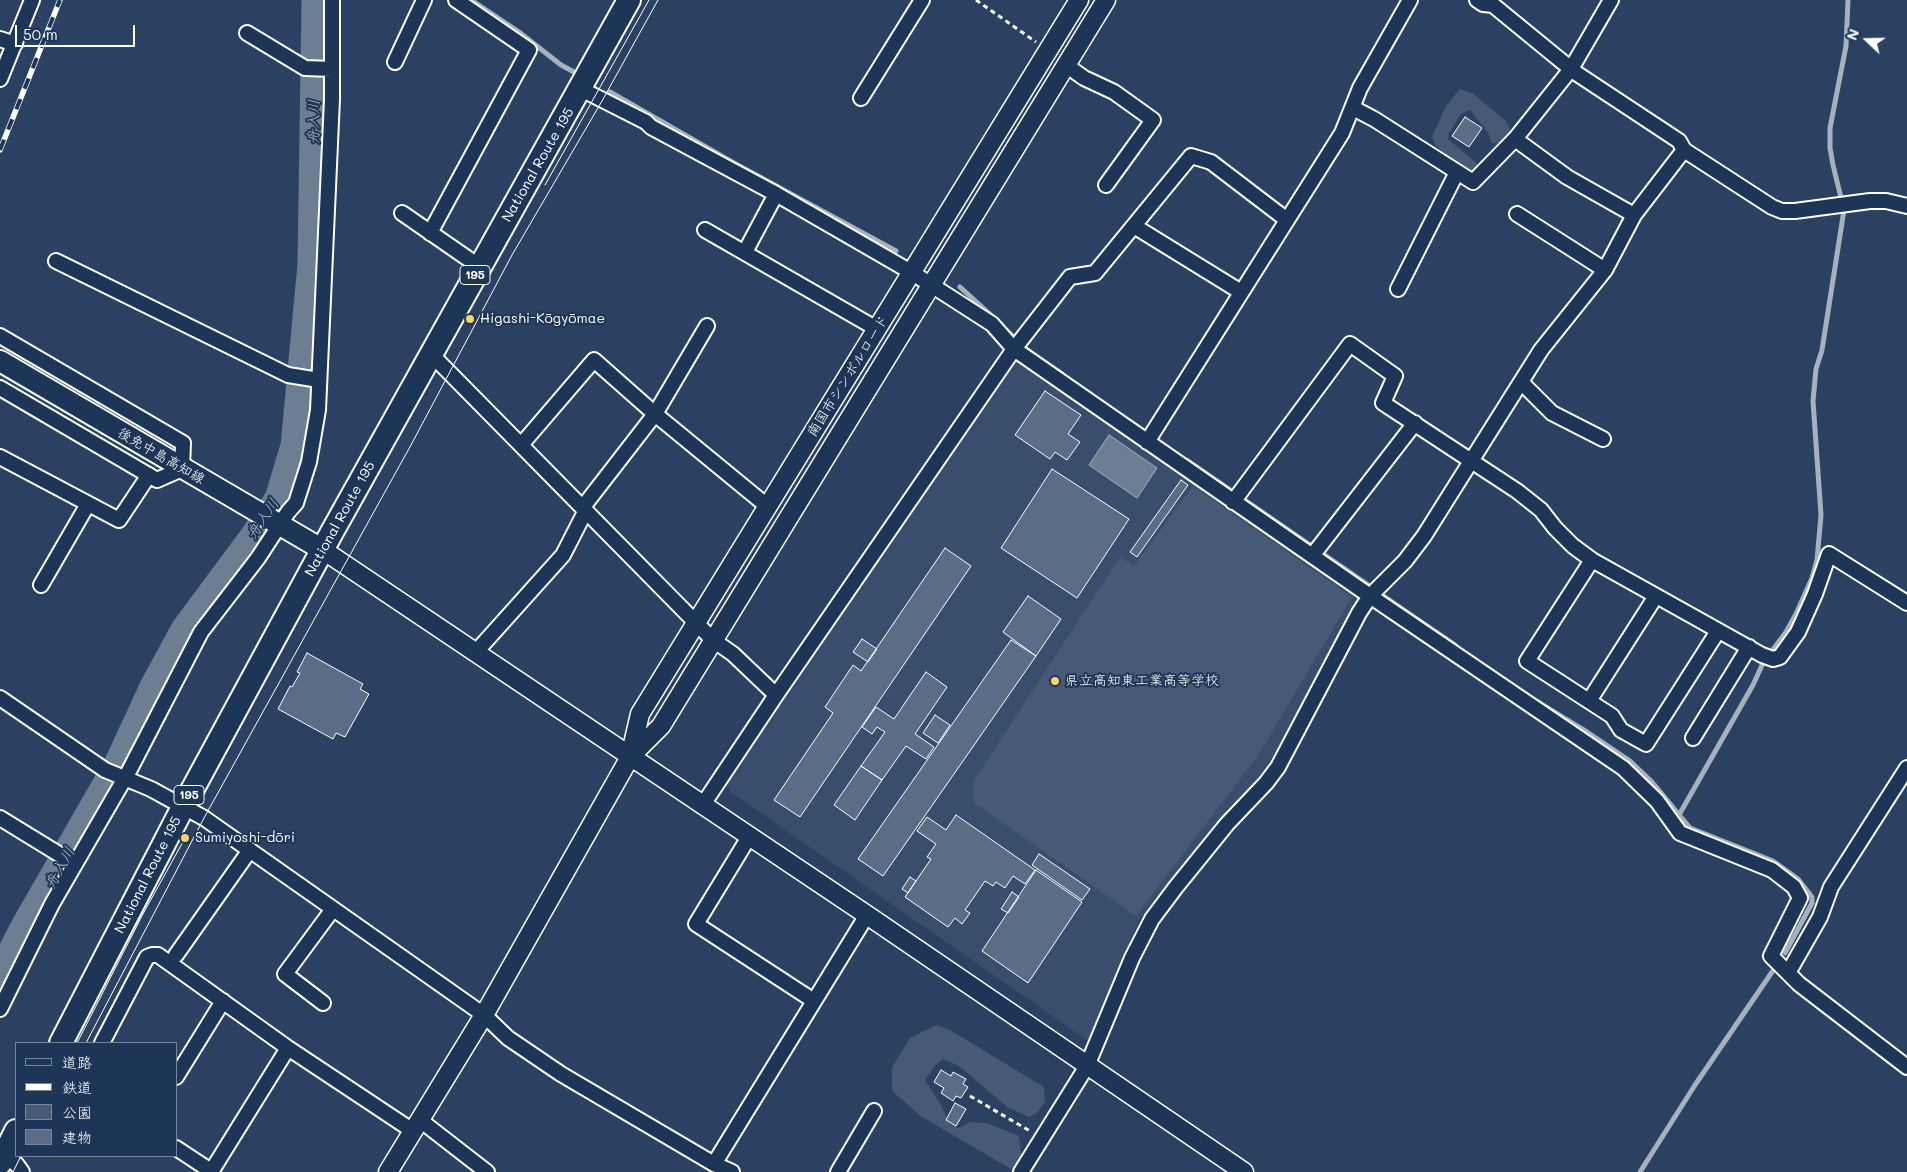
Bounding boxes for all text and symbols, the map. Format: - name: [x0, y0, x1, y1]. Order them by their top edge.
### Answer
- scale bar: [18, 15, 138, 47]
- north arrow: [1842, 15, 1892, 65]
- text: 50 m: [23, 24, 58, 44]
- text: N: [1842, 26, 1863, 43]
- water label: 舟入川: [305, 99, 323, 145]
- street label: National Route 195: [498, 105, 578, 225]
- road number: 195: [460, 266, 490, 284]
- place label: Higashi-Kōgyōmae: [480, 311, 605, 327]
- street label: 南国市シンボルロード: [804, 312, 892, 440]
- marker: Higashi-Kōgyōmae: [464, 313, 476, 325]
- street label: 後免中島高知線: [114, 424, 208, 488]
- street label: National Route 195: [301, 458, 379, 580]
- water label: 舟入川: [243, 495, 283, 543]
- place label: 県立高知東工業高等学校: [1065, 673, 1219, 689]
- marker: 県立高知東工業高等学校: [1049, 675, 1061, 687]
- road number: 195: [174, 786, 204, 804]
- street label: National Route 195: [111, 814, 185, 936]
- place label: Sumiyoshi-dōri: [195, 830, 295, 846]
- marker: Sumiyoshi-dōri: [179, 832, 191, 844]
- water label: 舟入川: [41, 844, 79, 892]
- legend: [15, 1042, 178, 1157]
- text: 道路: [62, 1052, 92, 1072]
- text: 鉄道: [62, 1077, 92, 1097]
- text: 公園: [62, 1102, 92, 1122]
- text: 建物: [62, 1127, 92, 1147]

